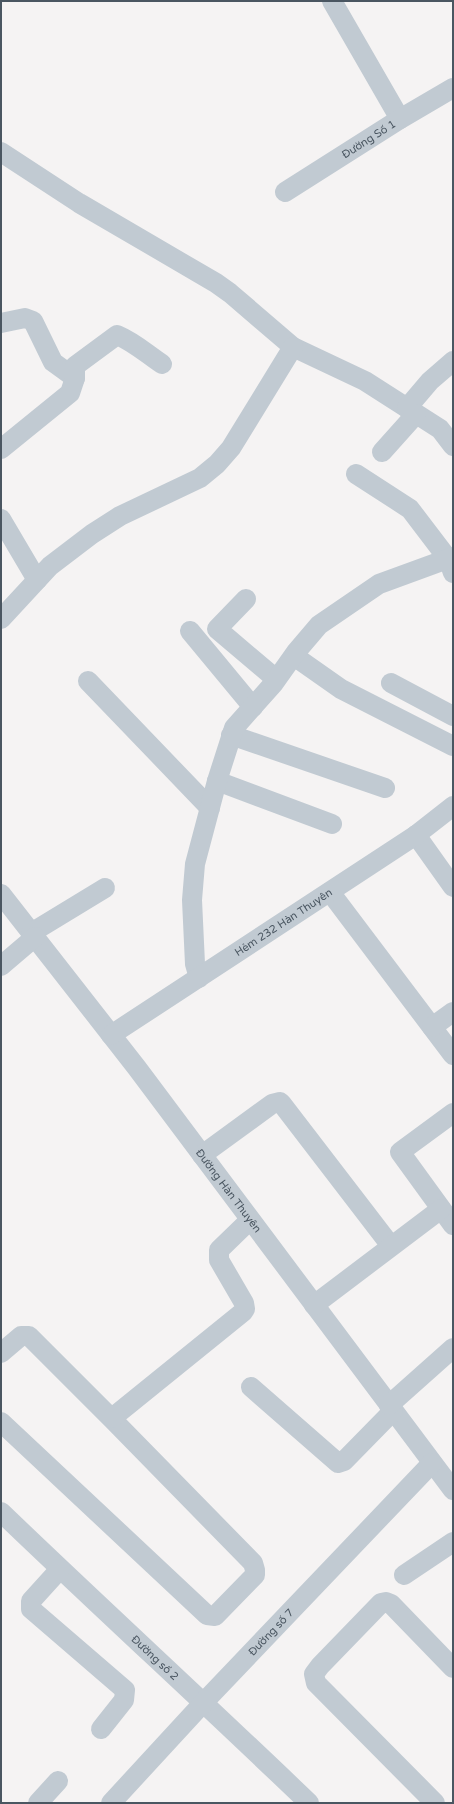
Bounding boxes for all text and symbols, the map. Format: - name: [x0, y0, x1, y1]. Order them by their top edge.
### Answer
- street label: Đường Số 1: [339, 117, 398, 161]
- street label: Hẻm 232 Hàn Thuyên: [232, 885, 334, 959]
- street label: Đường Hàn Thuyên: [193, 1146, 264, 1235]
- street label: Đường số 7: [245, 1606, 296, 1658]
- street label: Đường số 2: [129, 1632, 182, 1683]

